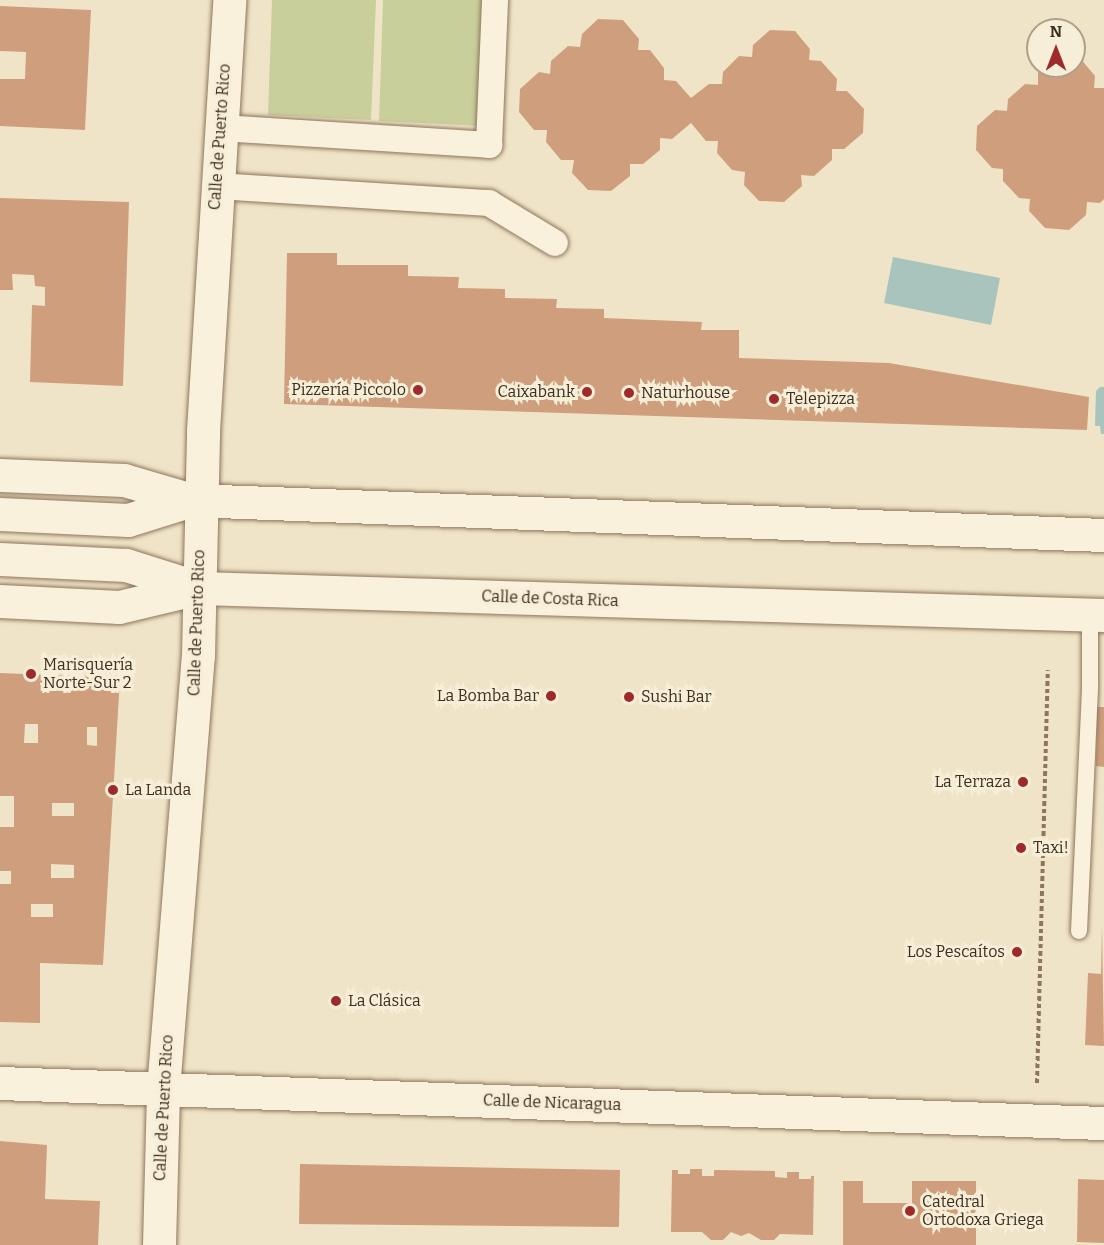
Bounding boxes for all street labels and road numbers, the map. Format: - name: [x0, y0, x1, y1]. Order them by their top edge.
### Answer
- street label: Calle de Puerto Rico: [205, 63, 235, 211]
- street label: Calle de Puerto Rico: [185, 549, 209, 697]
- street label: Calle de Costa Rica: [481, 587, 619, 611]
- street label: Calle de Puerto Rico: [151, 1034, 177, 1182]
- street label: Calle de Nicaragua: [483, 1091, 621, 1115]

